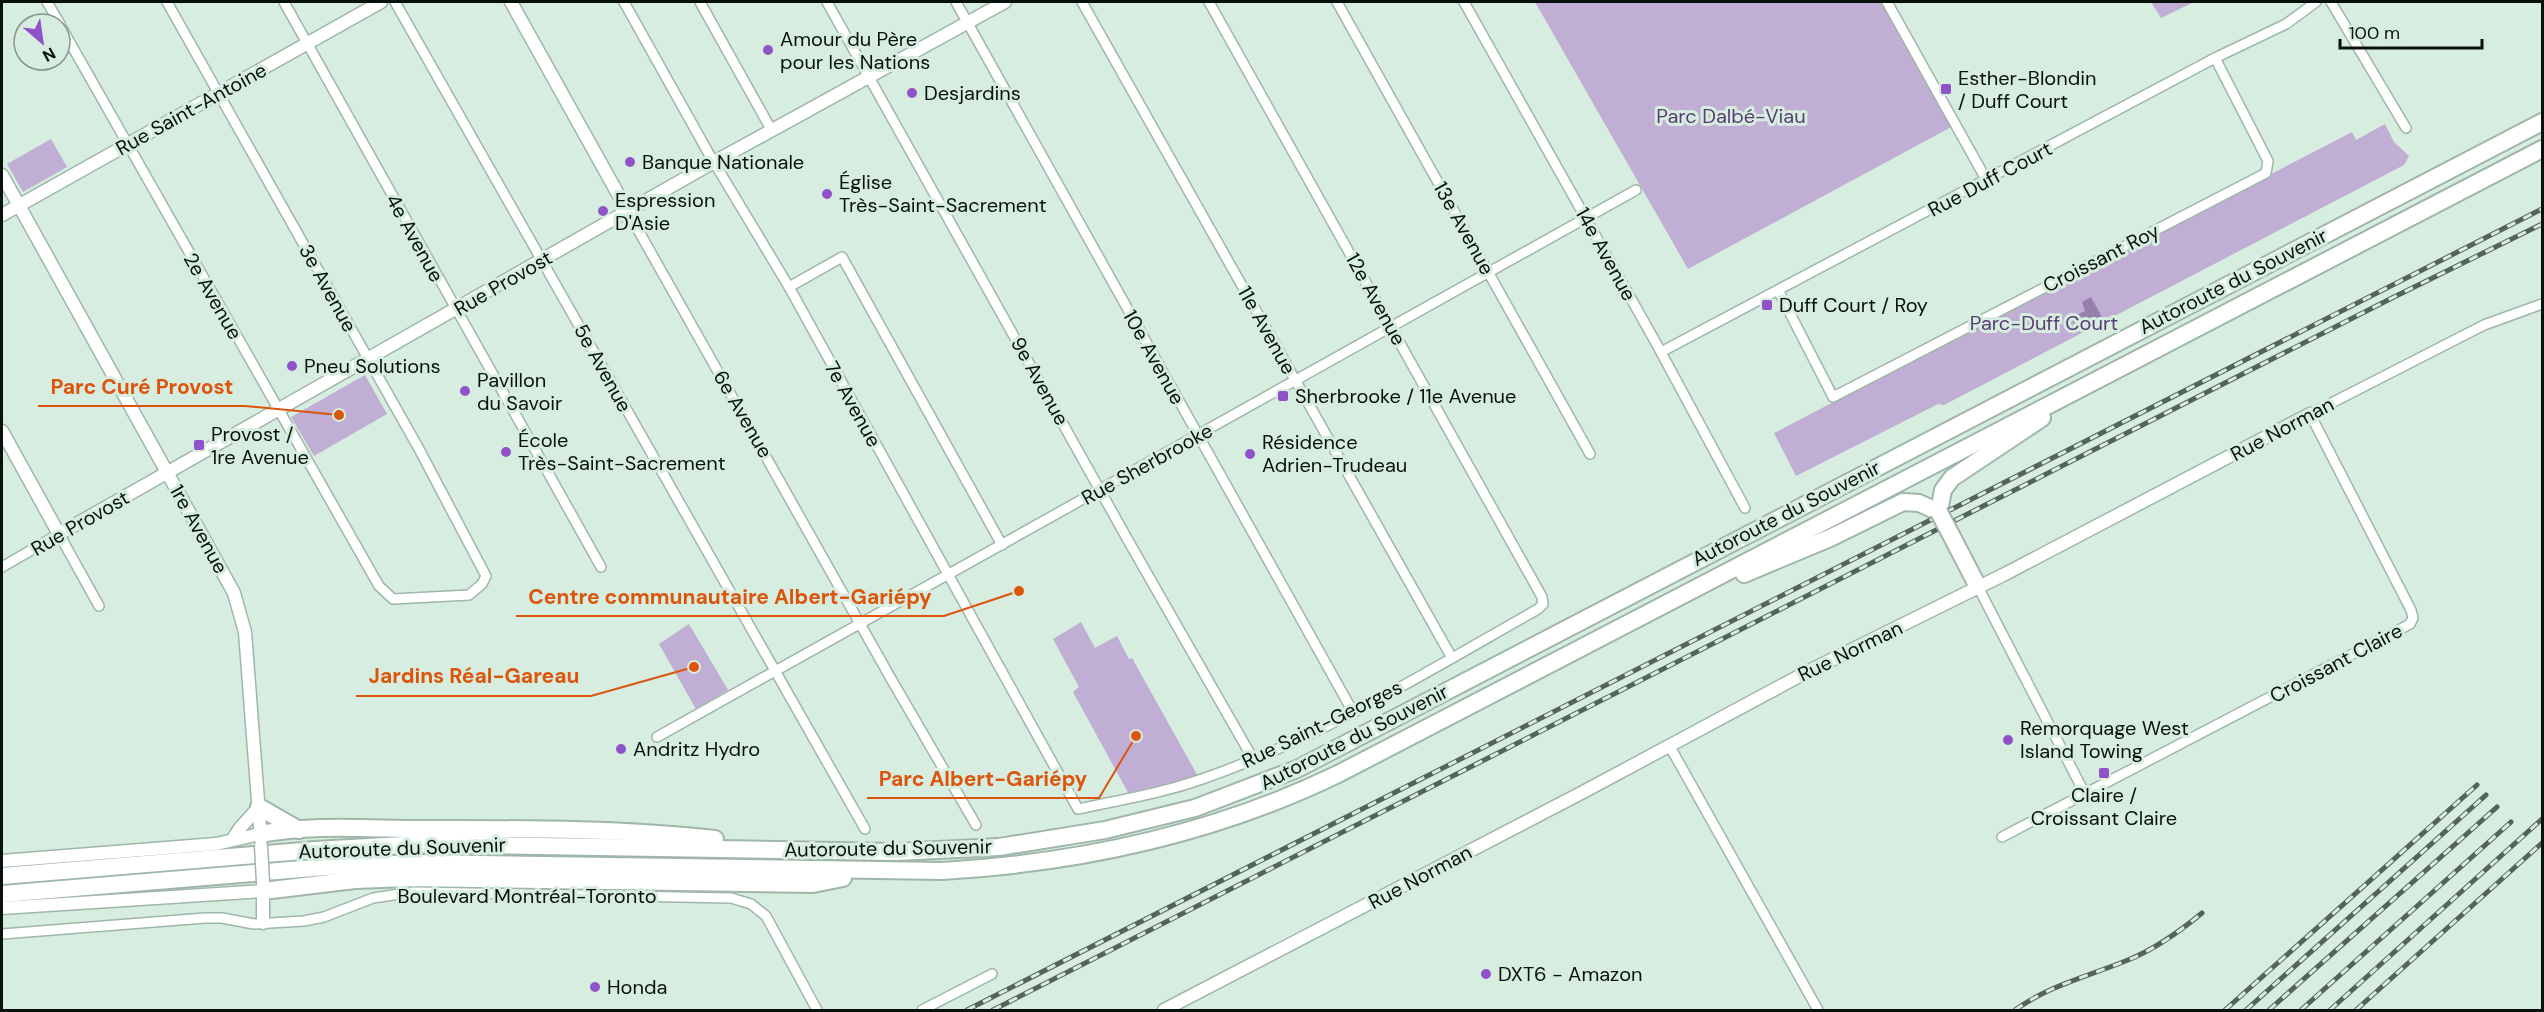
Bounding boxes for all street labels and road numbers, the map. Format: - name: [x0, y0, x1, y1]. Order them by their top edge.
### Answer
- street label: Rue Saint-Antoine: [111, 57, 271, 161]
- street label: Rue Duff Court: [1923, 135, 2057, 223]
- street label: 13e Avenue: [1428, 177, 1500, 279]
- street label: 4e Avenue: [380, 189, 450, 287]
- street label: 14e Avenue: [1570, 203, 1642, 305]
- street label: Croissant Roy: [2038, 218, 2164, 298]
- street label: Autoroute du Souvenir: [2135, 222, 2331, 340]
- street label: 3e Avenue: [293, 240, 363, 336]
- street label: Rue Provost: [449, 244, 557, 322]
- street label: 2e Avenue: [178, 248, 248, 344]
- street label: 12e Avenue: [1340, 248, 1412, 350]
- street label: 11e Avenue: [1232, 281, 1302, 379]
- street label: 10e Avenue: [1117, 305, 1191, 409]
- street label: 5e Avenue: [568, 319, 638, 417]
- street label: 9e Avenue: [1005, 332, 1075, 430]
- street label: 7e Avenue: [819, 357, 887, 451]
- street label: 6e Avenue: [707, 365, 779, 463]
- street label: Rue Norman: [2226, 391, 2338, 467]
- street label: Rue Sherbrooke: [1077, 417, 1217, 511]
- street label: Autoroute du Souvenir: [1688, 454, 1884, 572]
- street label: 1re Avenue: [164, 480, 234, 578]
- street label: Rue Provost: [26, 484, 134, 562]
- street label: Rue Norman: [1793, 614, 1907, 688]
- street label: Croissant Claire: [2265, 617, 2407, 709]
- street label: Rue Saint-Georges: [1238, 674, 1406, 774]
- street label: Autoroute du Souvenir: [1256, 678, 1452, 796]
- street label: Autoroute du Souvenir: [298, 831, 506, 865]
- street label: Autoroute du Souvenir: [784, 833, 992, 863]
- street label: Rue Norman: [1364, 839, 1476, 915]
- street label: Boulevard Montréal-Toronto: [397, 883, 657, 909]

